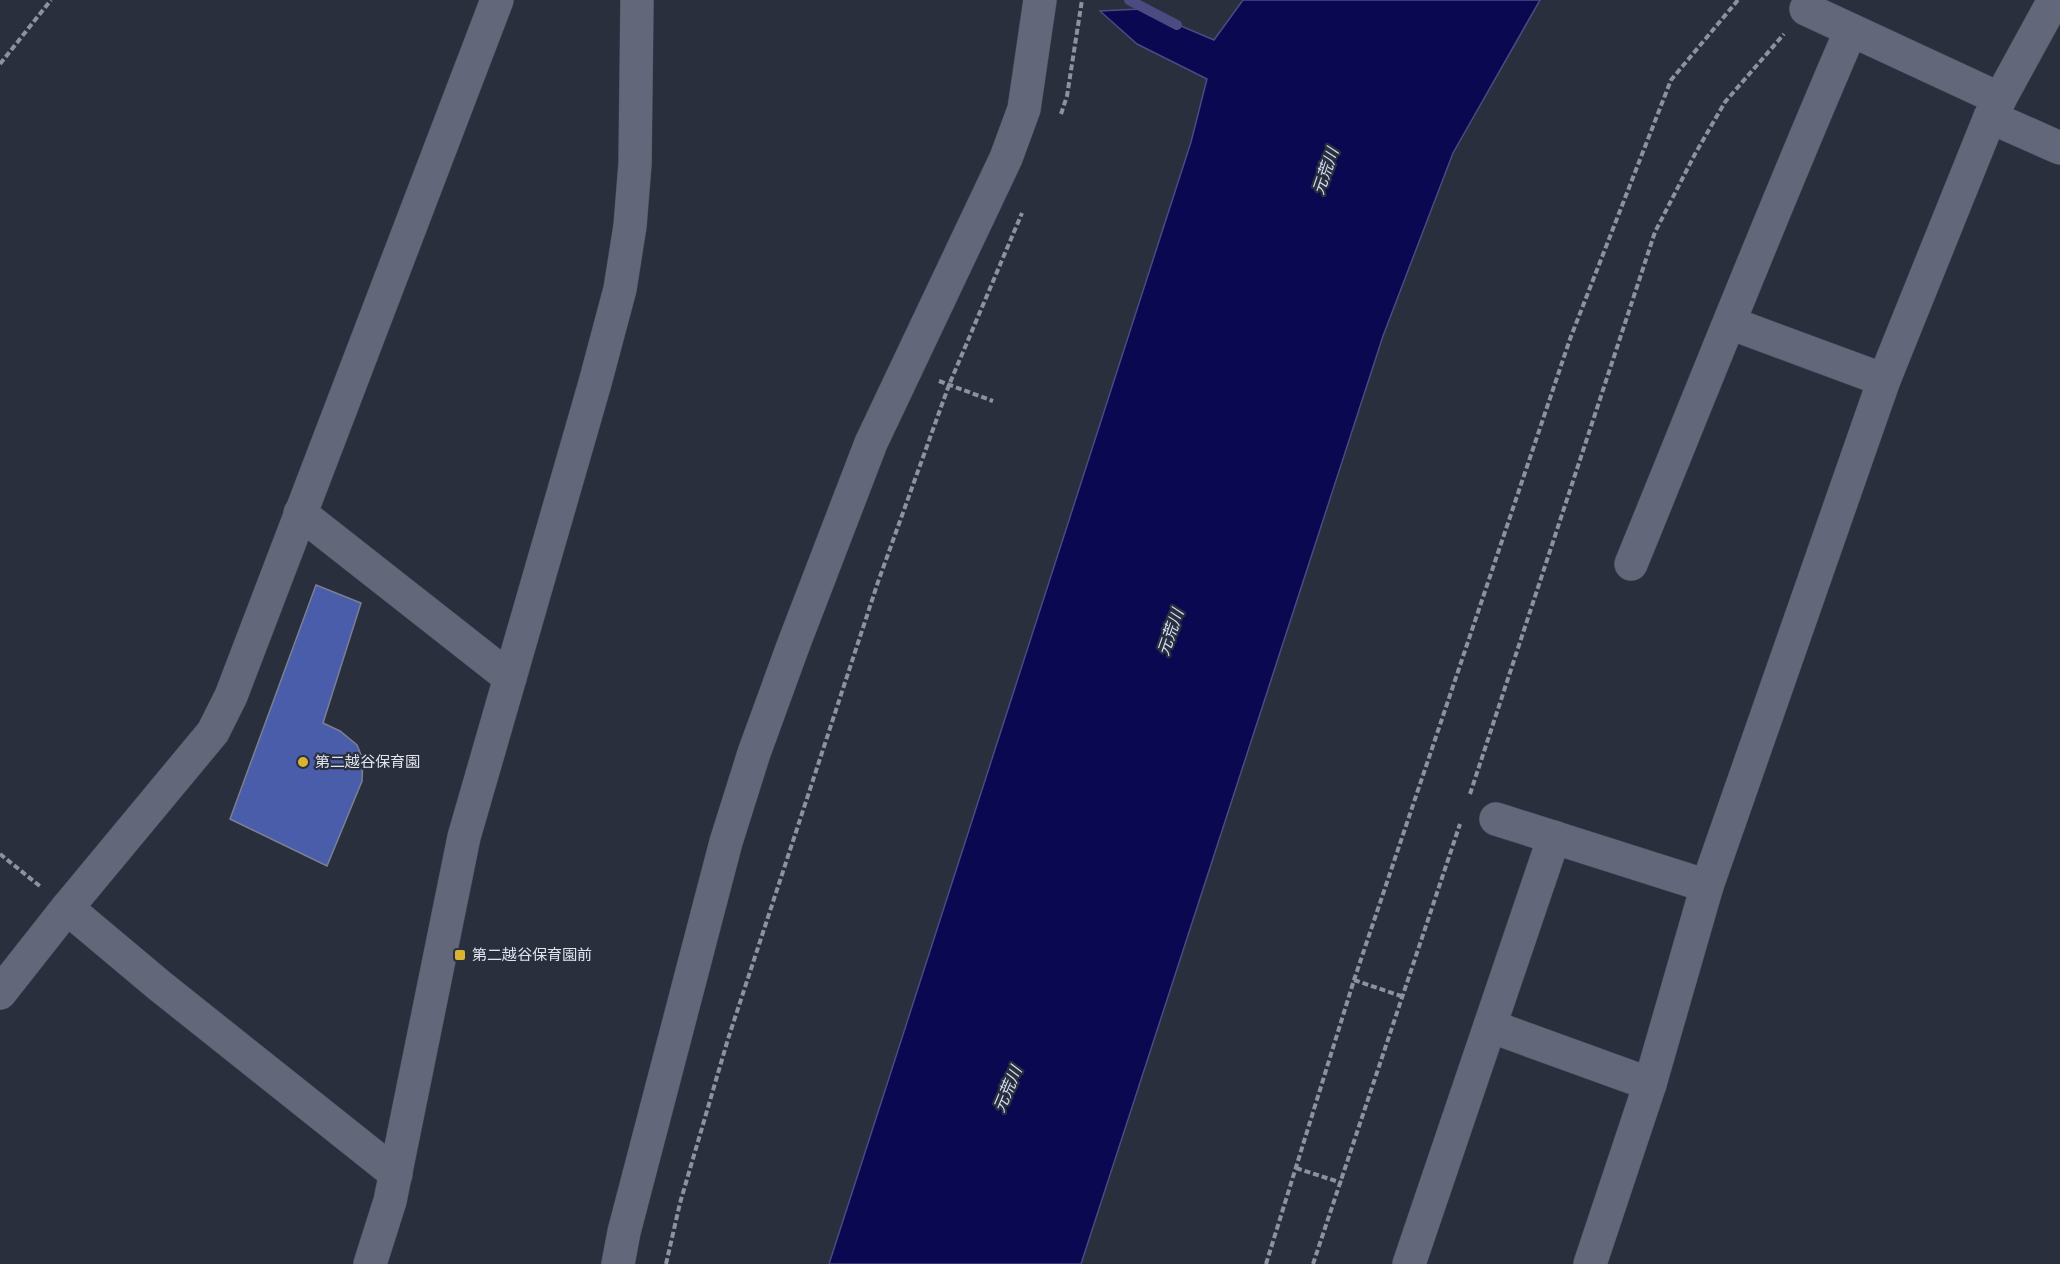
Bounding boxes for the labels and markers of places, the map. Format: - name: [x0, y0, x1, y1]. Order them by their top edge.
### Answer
- place label: 第二越谷保育園: [315, 752, 420, 770]
- marker: 第二越谷保育園: [296, 755, 310, 769]
- place label: 第二越谷保育園前: [472, 945, 592, 963]
- marker: 第二越谷保育園前: [453, 948, 467, 962]

